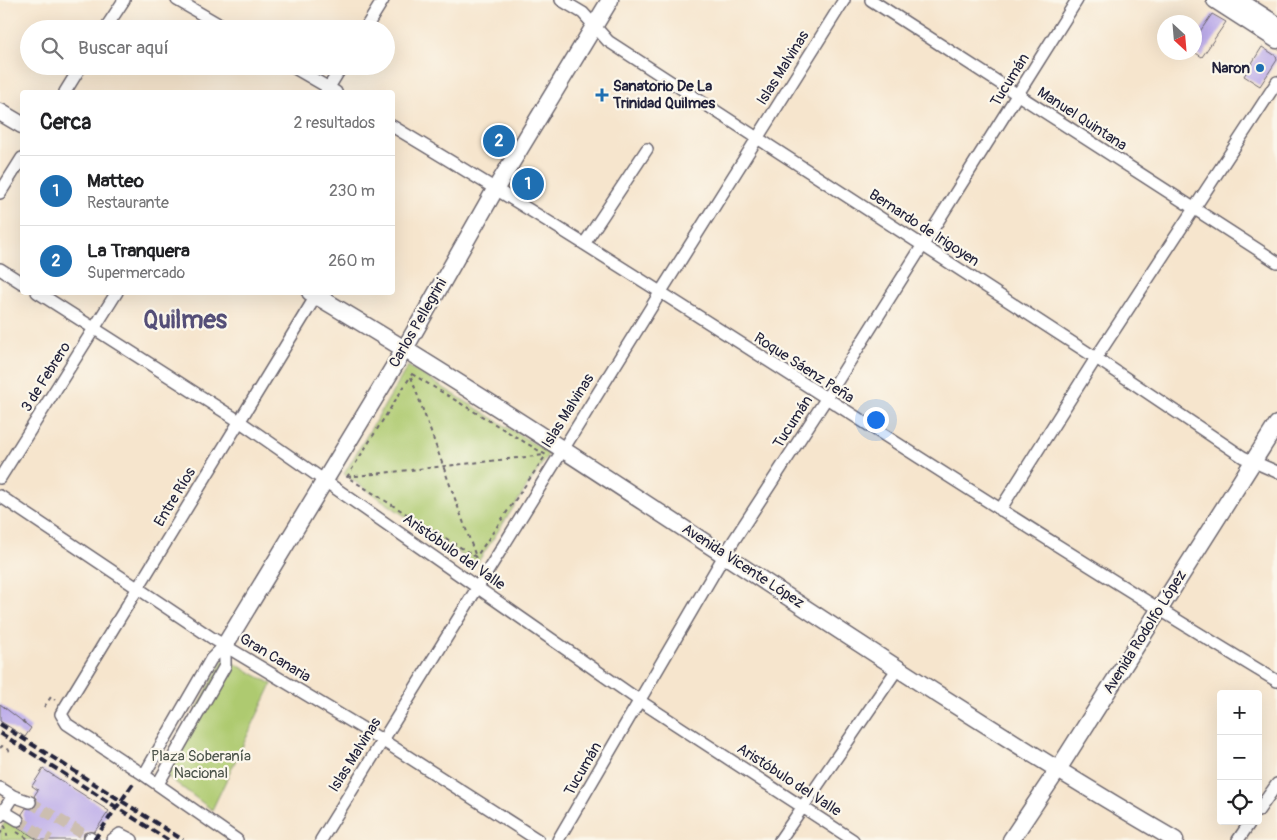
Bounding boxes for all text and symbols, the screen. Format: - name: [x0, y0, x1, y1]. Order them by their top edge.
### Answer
- north arrow: [1157, 15, 1202, 60]
- search box: [20, 20, 395, 75]
- street label: Islas Malvinas: [753, 27, 814, 109]
- icon: search: [38, 34, 66, 62]
- text: Buscar aquí: [78, 36, 169, 60]
- street label: Tucumán: [986, 50, 1034, 110]
- place label: Naron: [1211, 59, 1250, 78]
- marker: Naron: [1254, 62, 1266, 74]
- place label: Sanatorio De La Trinidad Quilmes: [612, 77, 716, 113]
- street label: Manuel Quintana: [1034, 83, 1130, 155]
- marker: Sanatorio De La Trinidad Quilmes: [595, 88, 609, 102]
- text: Cerca: [40, 109, 91, 136]
- text: 2 resultados: [293, 113, 375, 133]
- pin: 2: [483, 122, 515, 160]
- pin: 1: [512, 165, 544, 203]
- text: Matteo: [87, 169, 144, 193]
- text: 1: [53, 181, 59, 201]
- text: 230 m: [329, 181, 375, 201]
- street label: Bernardo de Irigoyen: [865, 185, 983, 271]
- text: Restaurante: [87, 193, 169, 213]
- text: La Tranquera: [87, 239, 190, 263]
- text: 2: [52, 251, 60, 271]
- text: 260 m: [328, 251, 375, 271]
- text: Supermercado: [87, 263, 185, 283]
- street label: Carlos Pellegrini: [385, 275, 451, 371]
- district label: Quilmes: [143, 305, 228, 336]
- street label: Roque Sáenz Peña: [750, 329, 858, 407]
- street label: 3 de Febrero: [17, 339, 75, 415]
- street label: Islas Malvinas: [538, 370, 599, 452]
- street label: Tucumán: [769, 392, 817, 452]
- your location: [863, 407, 889, 433]
- street label: Entre Ríos: [150, 464, 200, 530]
- street label: Aristóbulo del Valle: [399, 510, 509, 595]
- street label: Avenida Vicente López: [678, 519, 808, 613]
- street label: Avenida Rodolfo López: [1099, 566, 1191, 697]
- street label: Gran Canaria: [236, 629, 314, 687]
- map controls: [1217, 690, 1262, 825]
- button: +: [1217, 690, 1262, 735]
- street label: Islas Malvinas: [325, 714, 386, 796]
- button: −: [1217, 735, 1262, 780]
- street label: Tucumán: [560, 739, 606, 799]
- street label: Aristóbulo del Valle: [733, 739, 845, 821]
- park label: Plaza Soberanía Nacional: [151, 747, 251, 783]
- button: locate: [1217, 780, 1262, 825]

